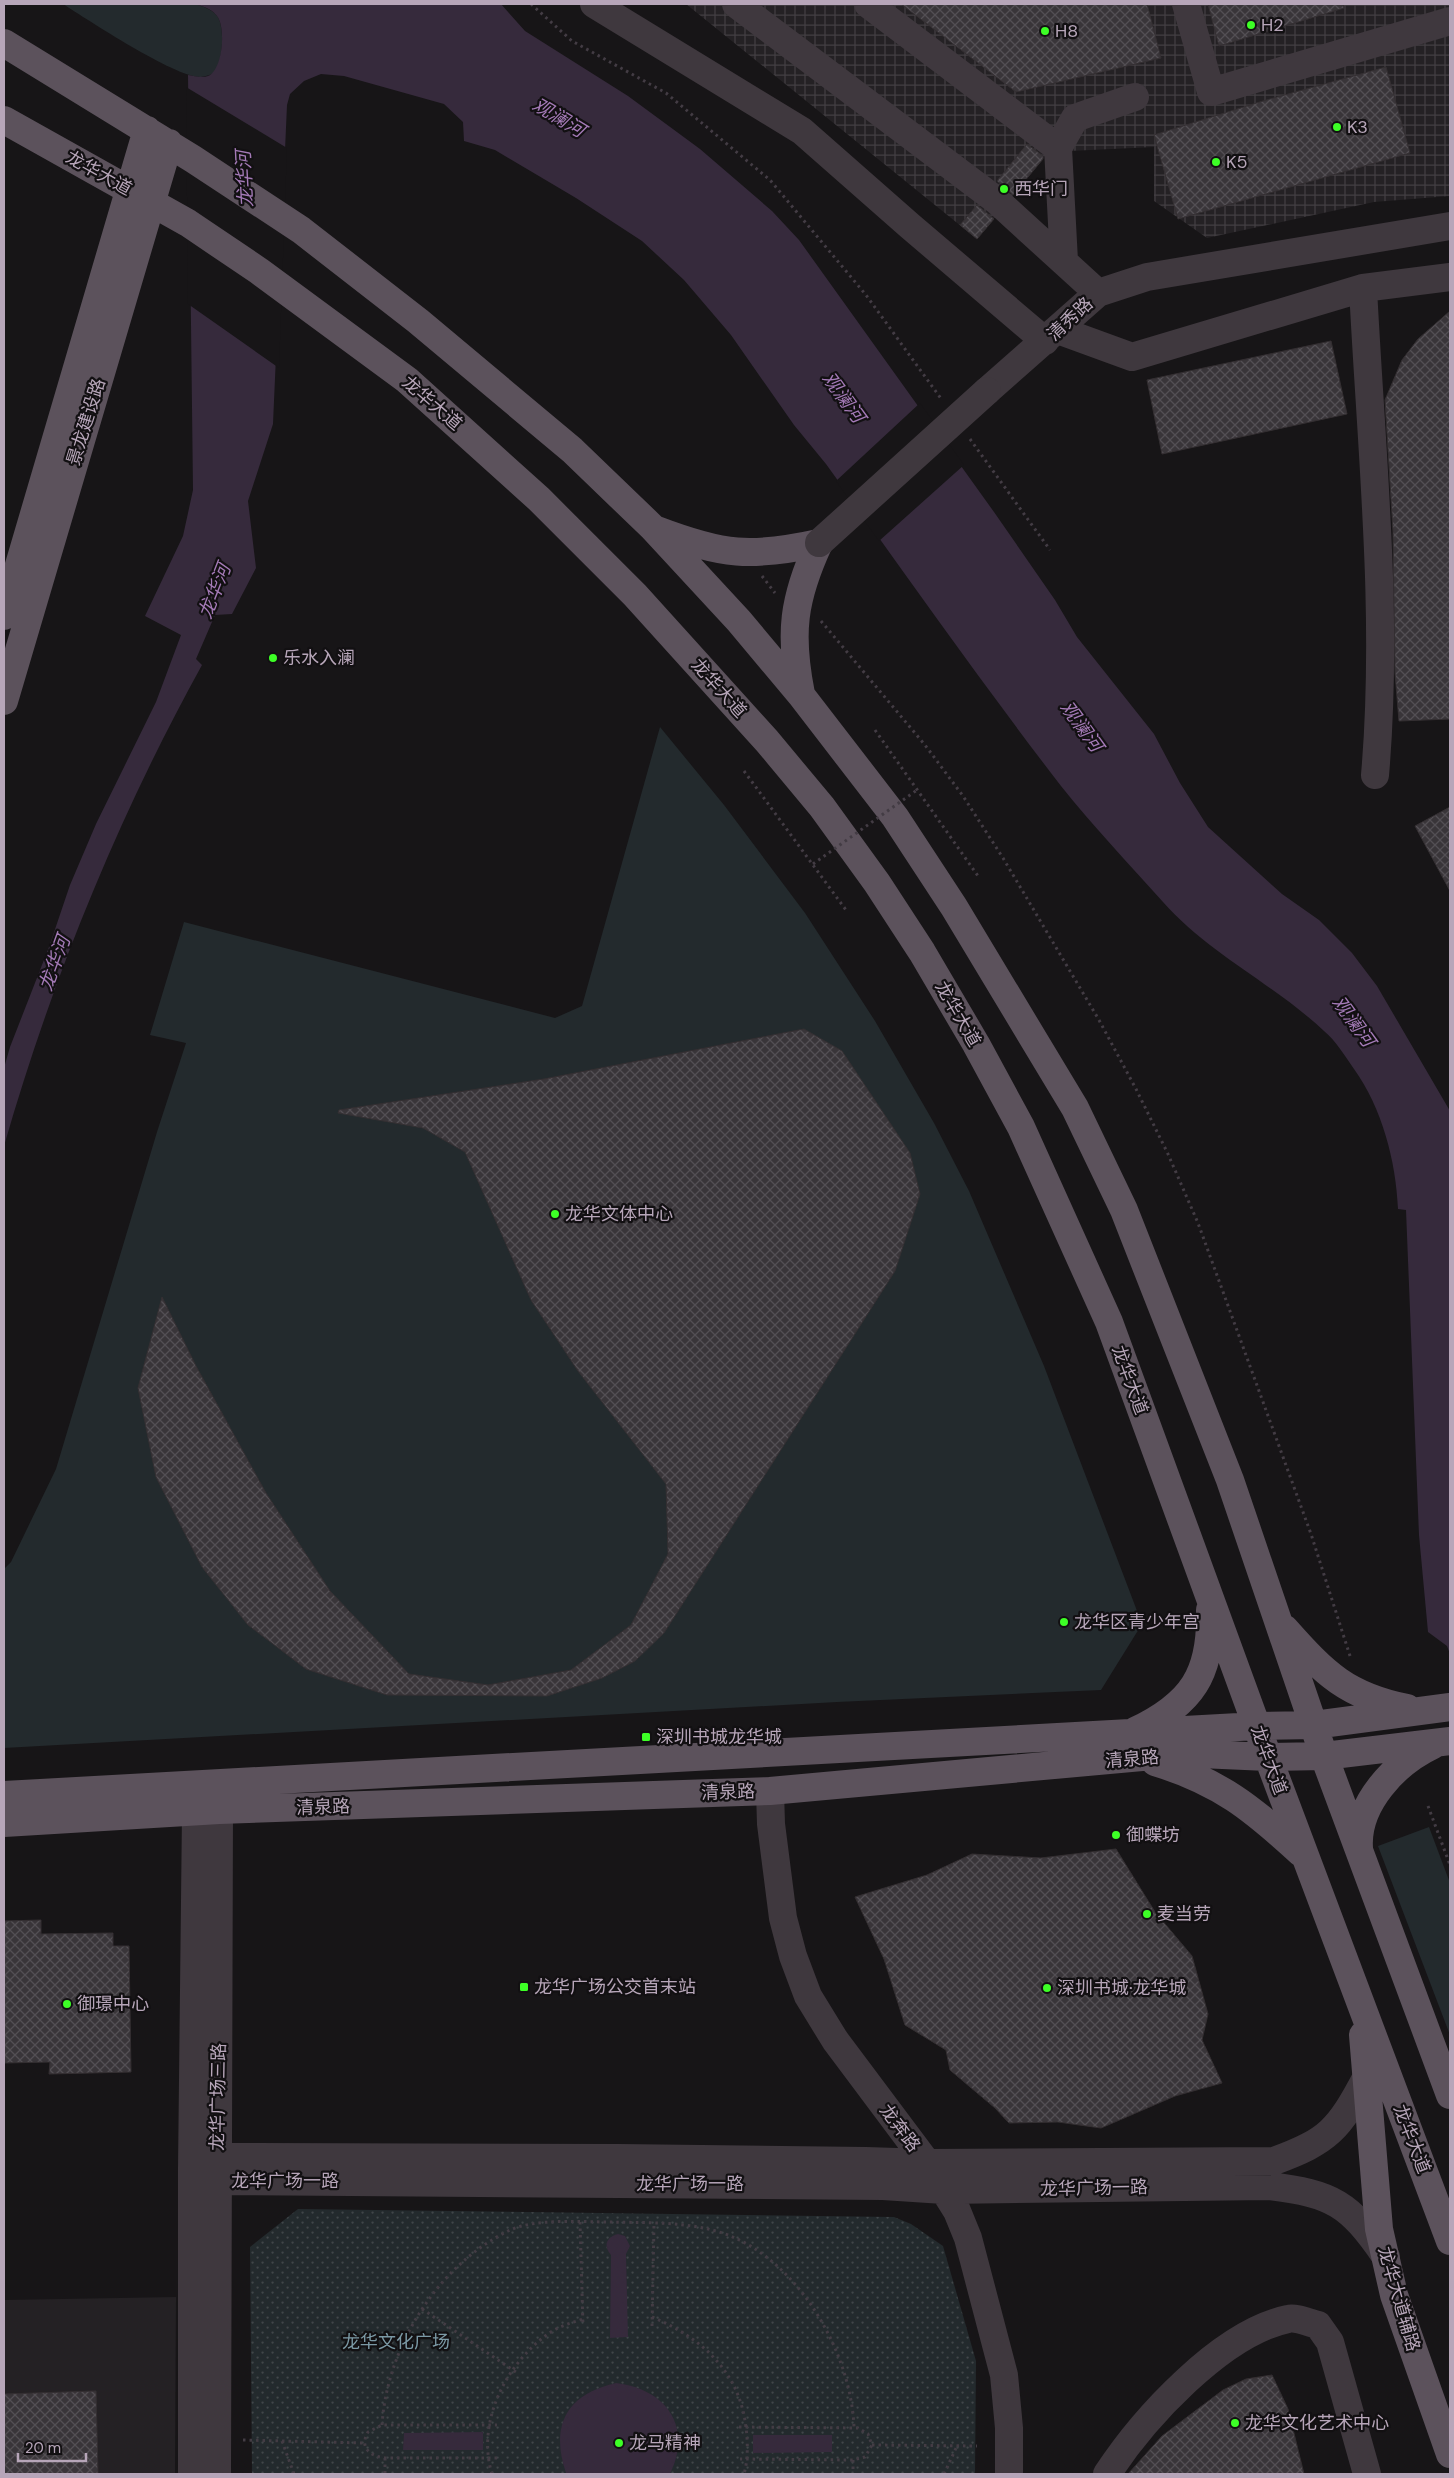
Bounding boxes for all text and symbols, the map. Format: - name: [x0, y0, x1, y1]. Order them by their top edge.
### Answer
- place label: H2: [1261, 13, 1284, 37]
- place label: H8: [1055, 19, 1078, 43]
- marker: H2: [1245, 19, 1257, 31]
- marker: H8: [1039, 25, 1051, 37]
- water label: 观澜河: [528, 92, 593, 145]
- place label: K3: [1347, 115, 1368, 139]
- marker: K3: [1331, 121, 1343, 133]
- street label: 龙华大道: [62, 145, 136, 201]
- water label: 龙华河: [230, 146, 258, 208]
- place label: K5: [1226, 150, 1248, 174]
- marker: K5: [1210, 156, 1222, 168]
- place label: 西华门: [1014, 177, 1068, 201]
- marker: 西华门: [998, 183, 1010, 195]
- street label: 清秀路: [1042, 292, 1098, 346]
- water label: 观澜河: [817, 367, 873, 431]
- street label: 龙华大道: [397, 370, 467, 436]
- street label: 景龙建设路: [61, 375, 111, 469]
- water label: 龙华河: [193, 556, 238, 622]
- place label: 乐水入澜: [283, 646, 355, 670]
- marker: 乐水入澜: [267, 652, 279, 664]
- street label: 龙华大道: [686, 653, 752, 723]
- water label: 观澜河: [1055, 696, 1111, 760]
- water label: 龙华河: [33, 928, 77, 994]
- street label: 龙华大道: [930, 977, 986, 1051]
- water label: 观澜河: [1327, 991, 1383, 1055]
- place label: 龙华文体中心: [565, 1202, 673, 1226]
- marker: 龙华文体中心: [549, 1208, 561, 1220]
- street label: 龙华大道: [1106, 1342, 1154, 1418]
- place label: 龙华区青少年宫: [1074, 1610, 1200, 1634]
- marker: 龙华区青少年宫: [1058, 1616, 1070, 1628]
- street label: 龙华大道: [1245, 1722, 1293, 1798]
- place label: 深圳书城龙华城: [656, 1725, 782, 1749]
- marker: 深圳书城龙华城: [640, 1731, 652, 1743]
- street label: 清泉路: [1104, 1745, 1160, 1773]
- street label: 清泉路: [701, 1779, 755, 1805]
- street label: 清泉路: [296, 1794, 350, 1820]
- place label: 御蝶坊: [1126, 1823, 1180, 1847]
- marker: 御蝶坊: [1110, 1829, 1122, 1841]
- place label: 麦当劳: [1157, 1902, 1211, 1926]
- marker: 麦当劳: [1141, 1908, 1153, 1920]
- place label: 龙华广场公交首末站: [534, 1975, 696, 1999]
- place label: 深圳书城·龙华城: [1057, 1976, 1187, 2000]
- marker: 龙华广场公交首末站: [518, 1981, 530, 1993]
- marker: 深圳书城·龙华城: [1041, 1982, 1053, 1994]
- place label: 御璟中心: [77, 1992, 149, 2016]
- marker: 御璟中心: [61, 1998, 73, 2010]
- street label: 龙华广场三路: [205, 2043, 231, 2151]
- street label: 龙奔路: [874, 2099, 926, 2157]
- street label: 龙华大道: [1388, 2101, 1436, 2177]
- street label: 龙华广场一路: [231, 2169, 339, 2193]
- street label: 龙华广场一路: [636, 2172, 744, 2196]
- street label: 龙华广场一路: [1040, 2175, 1148, 2201]
- street label: 龙华大道辅路: [1373, 2244, 1425, 2354]
- park label: 龙华文化广场: [342, 2330, 450, 2354]
- place label: 龙华文化艺术中心: [1245, 2411, 1389, 2435]
- marker: 龙华文化艺术中心: [1229, 2417, 1241, 2429]
- scale bar: [18, 2430, 85, 2462]
- place label: 龙马精神: [629, 2431, 701, 2455]
- marker: 龙马精神: [613, 2437, 625, 2449]
- text: 20 m: [25, 2438, 61, 2458]

